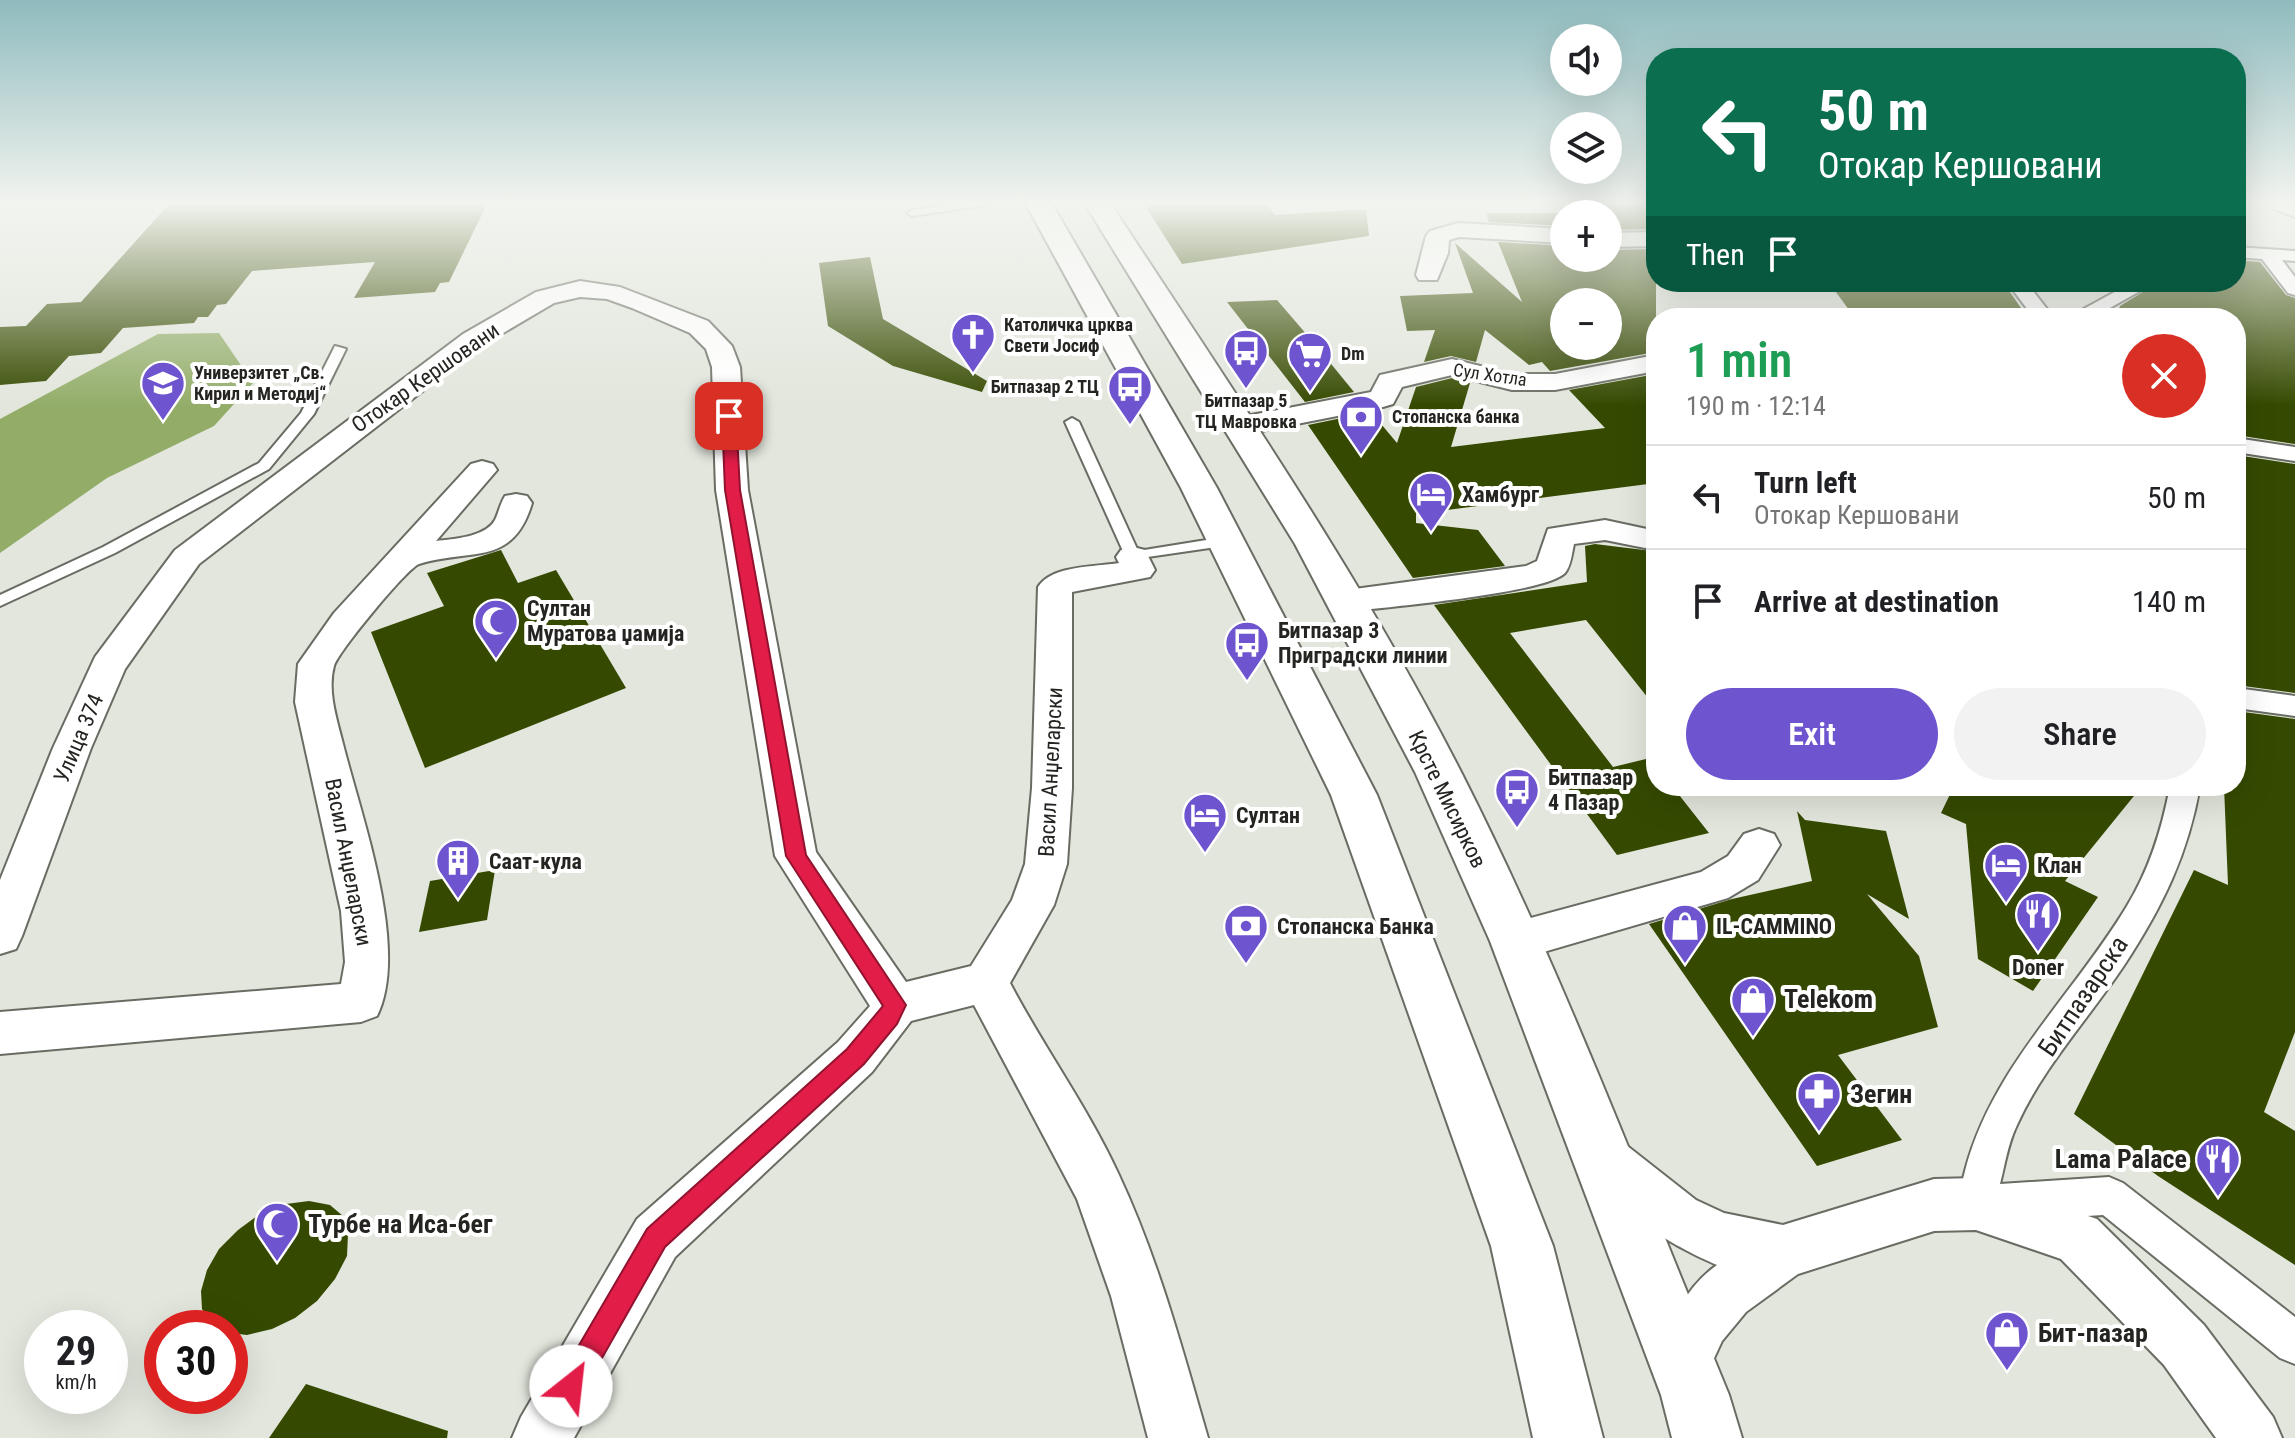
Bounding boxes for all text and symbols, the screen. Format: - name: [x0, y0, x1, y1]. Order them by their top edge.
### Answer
- map controls: [1550, 24, 1622, 360]
- button: sound: [1550, 24, 1622, 96]
- text: 50 m: [1818, 78, 1929, 144]
- icon: left: [1686, 80, 1790, 184]
- button: layers: [1550, 112, 1622, 184]
- text: Отокар Кершовани: [1818, 145, 2103, 187]
- button: +: [1550, 200, 1622, 272]
- icon: arrive: [1761, 232, 1805, 276]
- text: Then: [1686, 237, 1745, 272]
- button: −: [1550, 288, 1622, 360]
- church icon: Католичка црква Свети Јосиф: [949, 311, 997, 374]
- place label: Католичка црква Свети Јосиф: [1004, 314, 1133, 356]
- street label: Отокар Кершовани: [347, 317, 504, 438]
- bus stop icon: Битпазар 5 ТЦ Мавровка: [1222, 327, 1270, 390]
- supermarket icon: Dm: [1286, 330, 1334, 393]
- text: 1 min: [1686, 332, 1792, 389]
- button: close: [2122, 334, 2206, 418]
- place label: Dm: [1341, 343, 1365, 364]
- school or university icon: Универзитет „Св. Кирил и Методиј“: [139, 359, 187, 422]
- street label: Сул Хотла: [1452, 359, 1528, 390]
- place label: Универзитет „Св. Кирил и Методиј“: [194, 362, 326, 404]
- bus stop icon: Битпазар 2 ТЦ: [1106, 363, 1154, 426]
- place label: Битпазар 2 ТЦ: [991, 376, 1099, 397]
- pin: [695, 382, 763, 450]
- place label: Битпазар 5 ТЦ Мавровка: [1195, 390, 1297, 432]
- text: 190 m · 12:14: [1686, 391, 1826, 421]
- bank icon: Стопанска банка: [1337, 393, 1385, 456]
- icon: arrive: [707, 394, 751, 438]
- place label: Стопанска банка: [1392, 406, 1520, 427]
- text: Turn left: [1754, 465, 1857, 500]
- hotel icon: Хамбург: [1407, 470, 1455, 533]
- icon: left: [1686, 475, 1730, 519]
- text: 50 m: [2147, 480, 2206, 515]
- place label: Хамбург: [1462, 482, 1539, 507]
- text: Отокар Кершовани: [1754, 500, 1960, 530]
- icon: arrive: [1686, 579, 1730, 623]
- text: Arrive at destination: [1754, 584, 1999, 619]
- text: 140 m: [2132, 584, 2206, 619]
- place label: Султан Муратова џамија: [527, 596, 684, 646]
- mosque icon: Султан Муратова џамија: [472, 597, 520, 660]
- place label: Битпазар 3 Приградски линии: [1278, 618, 1448, 668]
- bus stop icon: Битпазар 3 Приградски линии: [1223, 619, 1271, 682]
- street label: Васил Анџеларски: [1034, 686, 1067, 858]
- button: Exit: [1686, 688, 1938, 780]
- button: Share: [1954, 688, 2206, 780]
- street label: Улица 374: [49, 690, 108, 786]
- street label: Крсте Мисирков: [1404, 727, 1492, 872]
- place label: Битпазар 4 Пазар: [1548, 765, 1633, 815]
- bus stop icon: Битпазар 4 Пазар: [1493, 766, 1541, 829]
- street label: Васил Анџеларски: [320, 776, 377, 948]
- hotel icon: Султан: [1181, 791, 1229, 854]
- place label: Султан: [1236, 803, 1300, 828]
- building icon: Саат-кула: [434, 837, 482, 900]
- hotel icon: Клан: [1982, 841, 2030, 904]
- place label: Саат-кула: [489, 849, 582, 874]
- place label: Клан: [2037, 853, 2082, 878]
- restaurant icon: Doner: [2014, 890, 2062, 953]
- bank icon: Стопанска Банка: [1222, 902, 1270, 965]
- shop icon: IL-CAMMINO: [1661, 902, 1709, 965]
- place label: Стопанска Банка: [1277, 914, 1434, 939]
- place label: IL-CAMMINO: [1716, 914, 1832, 939]
- street label: Битпазарска: [2032, 930, 2134, 1062]
- place label: Doner: [2012, 955, 2064, 980]
- shop icon: Telekom: [1729, 975, 1777, 1038]
- place label: Telekom: [1784, 984, 1873, 1014]
- pharmacy icon: Зегин: [1795, 1070, 1843, 1133]
- place label: Зегин: [1850, 1079, 1912, 1109]
- restaurant icon: Lama Palace: [2194, 1135, 2242, 1198]
- place label: Lama Palace: [2055, 1144, 2187, 1174]
- mosque icon: Турбе на Иса-бег: [253, 1200, 301, 1263]
- place label: Турбе на Иса-бег: [308, 1209, 493, 1239]
- shop icon: Бит-пазар: [1983, 1309, 2031, 1372]
- speed limit sign: 30: [144, 1310, 248, 1414]
- place label: Бит-пазар: [2038, 1318, 2148, 1348]
- text: 29: [56, 1328, 96, 1375]
- position arrow: [529, 1344, 613, 1428]
- text: km/h: [55, 1370, 97, 1394]

